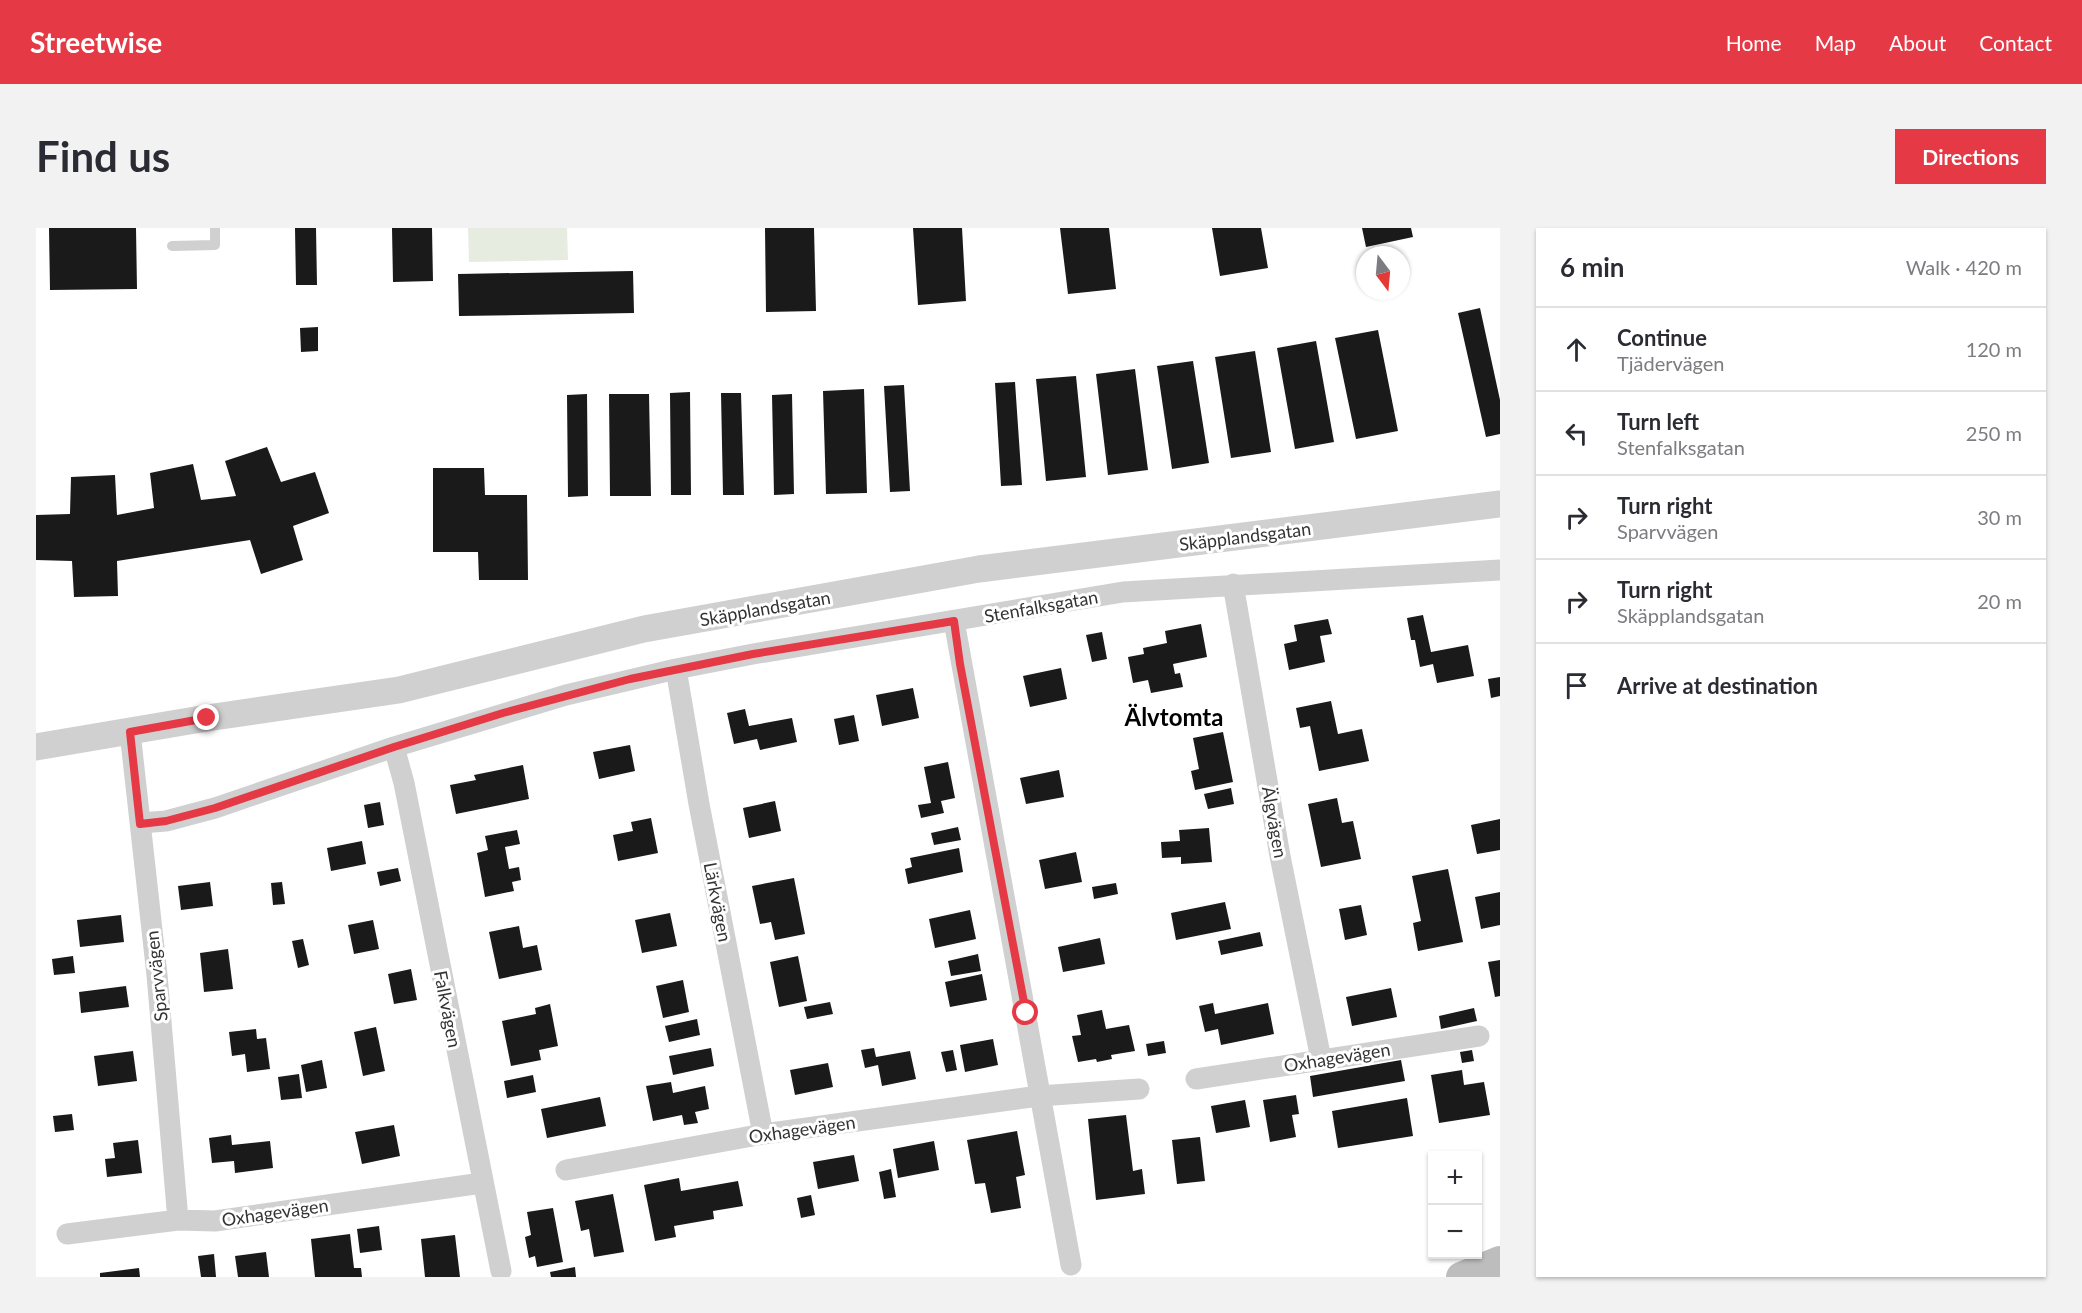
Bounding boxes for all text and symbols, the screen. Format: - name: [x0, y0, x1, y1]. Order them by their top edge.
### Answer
- text: Streetwise: [30, 25, 162, 59]
- text: Home: [1726, 30, 1782, 55]
- text: Map: [1815, 30, 1856, 55]
- text: About: [1889, 30, 1946, 55]
- text: Contact: [1979, 30, 2052, 55]
- button: Directions: [1895, 129, 2046, 184]
- text: Find us: [36, 131, 170, 181]
- north arrow: [1356, 246, 1410, 300]
- text: 6 min: [1560, 251, 1624, 283]
- text: Walk · 420 m: [1906, 255, 2022, 279]
- text: Continue: [1617, 324, 1707, 351]
- icon: ahead: [1560, 333, 1593, 366]
- text: 120 m: [1966, 337, 2022, 361]
- text: Tjädervägen: [1617, 351, 1725, 375]
- text: Turn left: [1617, 408, 1699, 435]
- icon: left: [1560, 417, 1593, 450]
- text: 250 m: [1966, 421, 2022, 445]
- text: Stenfalksgatan: [1617, 435, 1745, 459]
- text: Turn right: [1617, 492, 1712, 519]
- icon: right: [1560, 501, 1593, 534]
- text: 30 m: [1977, 505, 2022, 529]
- street label: Skäpplandsgatan: [1178, 517, 1312, 555]
- text: Sparvvägen: [1617, 519, 1718, 543]
- text: Turn right: [1617, 576, 1712, 603]
- street label: Stenfalksgatan: [982, 585, 1100, 627]
- icon: right: [1560, 585, 1593, 618]
- street label: Skäpplandsgatan: [698, 586, 832, 630]
- text: 20 m: [1977, 589, 2022, 613]
- text: Skäpplandsgatan: [1617, 603, 1764, 627]
- icon: arrive: [1560, 669, 1593, 702]
- text: Arrive at destination: [1617, 672, 1818, 699]
- district label: Älvtomta: [1124, 702, 1223, 731]
- route end: [193, 704, 219, 730]
- street label: Älgvägen: [1258, 784, 1292, 860]
- street label: Lärkvägen: [700, 860, 736, 944]
- street label: Sparvvägen: [140, 929, 172, 1023]
- street label: Falkvägen: [430, 969, 466, 1049]
- route start: [1012, 999, 1038, 1025]
- street label: Oxhagevägen: [1282, 1038, 1392, 1076]
- street label: Oxhagevägen: [747, 1111, 857, 1147]
- map controls: [1428, 1151, 1482, 1259]
- button: +: [1428, 1151, 1482, 1205]
- street label: Oxhagevägen: [220, 1194, 330, 1230]
- button: −: [1428, 1205, 1482, 1259]

